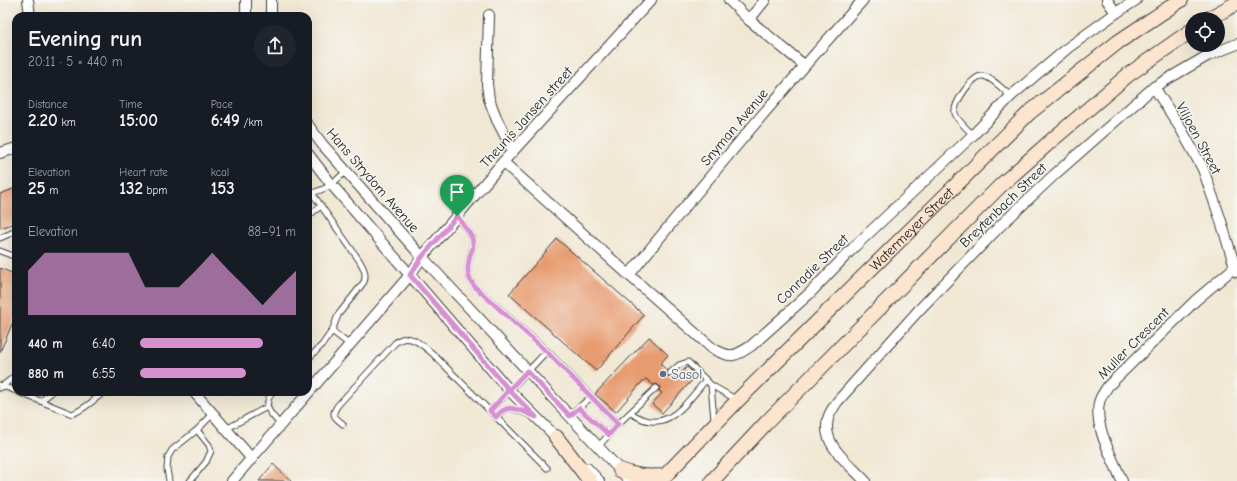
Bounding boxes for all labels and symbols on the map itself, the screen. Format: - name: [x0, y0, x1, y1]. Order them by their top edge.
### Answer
- street label: Theunis Jansen street: [477, 63, 577, 171]
- street label: Snyman Avenue: [697, 85, 772, 169]
- street label: Viljoen Street: [1173, 99, 1225, 178]
- street label: Hans Strydom Avenue: [323, 125, 423, 236]
- street label: Breytenbach Street: [956, 159, 1051, 251]
- pin: [440, 175, 474, 216]
- street label: Watermeyer Street: [866, 183, 958, 275]
- street label: Conradie Street: [773, 230, 853, 308]
- street label: Muller Crescent: [1094, 303, 1173, 383]
- place label: Sasol: [671, 366, 702, 383]
- marker: Sasol: [658, 369, 668, 379]

